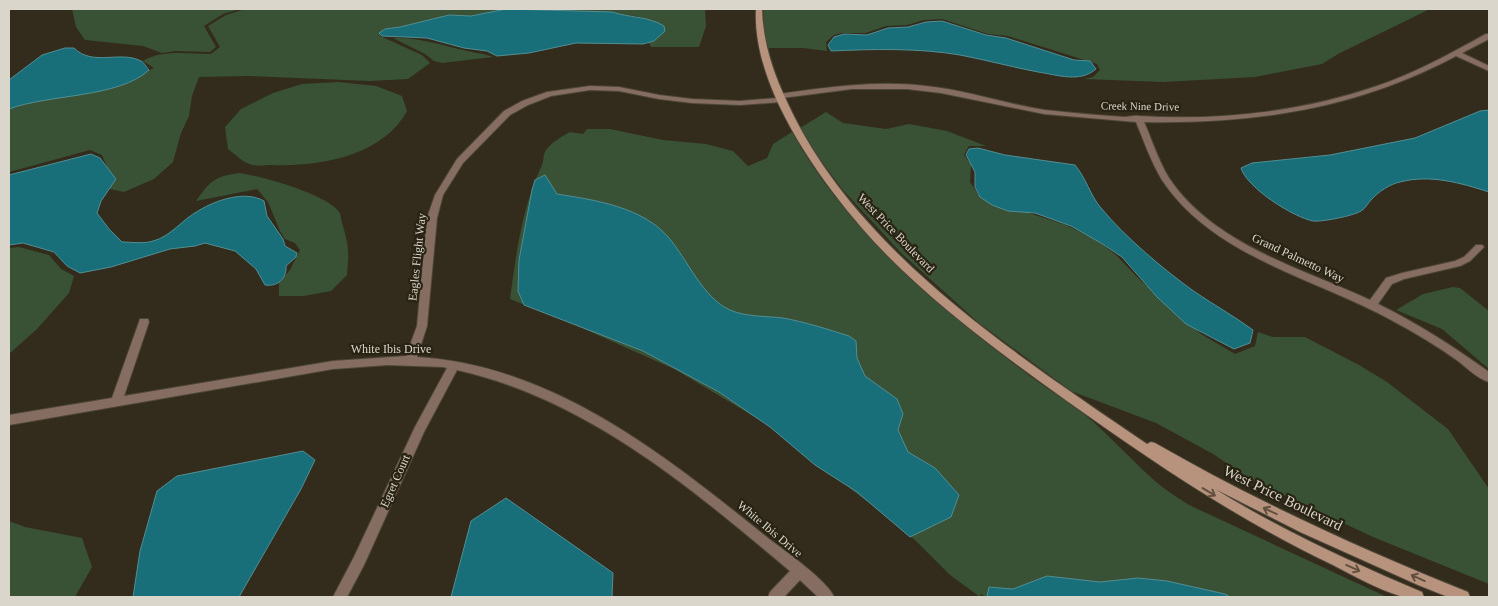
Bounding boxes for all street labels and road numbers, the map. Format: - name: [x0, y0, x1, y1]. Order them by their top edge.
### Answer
- street label: Creek Nine Drive: [1101, 99, 1179, 113]
- street label: West Price Boulevard: [855, 191, 937, 275]
- street label: Eagles Flight Way: [405, 212, 429, 302]
- street label: Grand Palmetto Way: [1250, 230, 1346, 286]
- street label: White Ibis Drive: [351, 342, 431, 356]
- street label: Egret Court: [377, 452, 413, 510]
- street label: West Price Boulevard: [1221, 462, 1346, 534]
- street label: White Ibis Drive: [735, 498, 805, 560]

